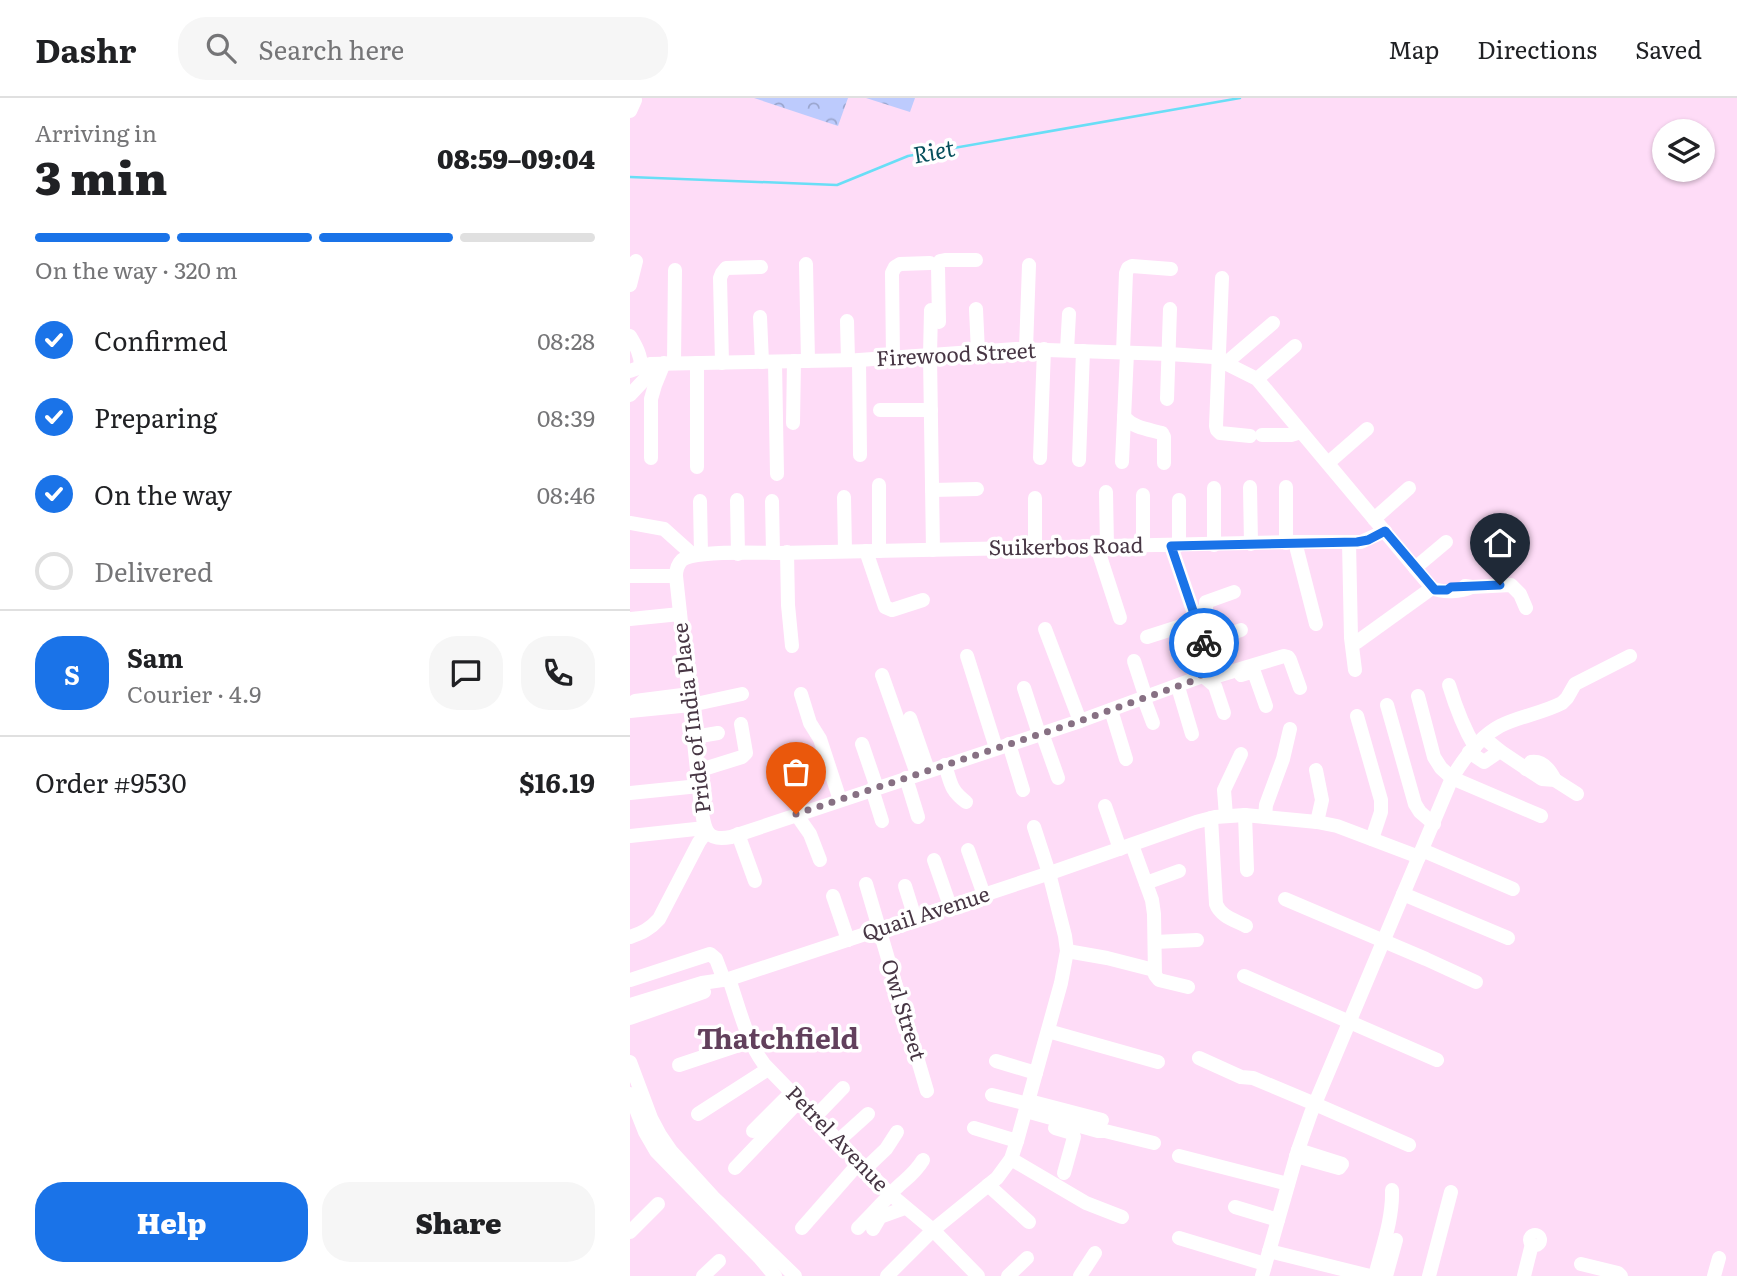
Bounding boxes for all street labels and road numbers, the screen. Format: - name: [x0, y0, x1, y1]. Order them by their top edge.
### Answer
- street label: Firewood Street: [875, 333, 1037, 372]
- street label: Suikerbos Road: [988, 528, 1144, 561]
- street label: Pride of India Place: [662, 621, 717, 815]
- street label: Quail Avenue: [857, 876, 993, 947]
- street label: Owl Street: [875, 955, 936, 1064]
- street label: Petrel Avenue: [780, 1077, 897, 1197]

